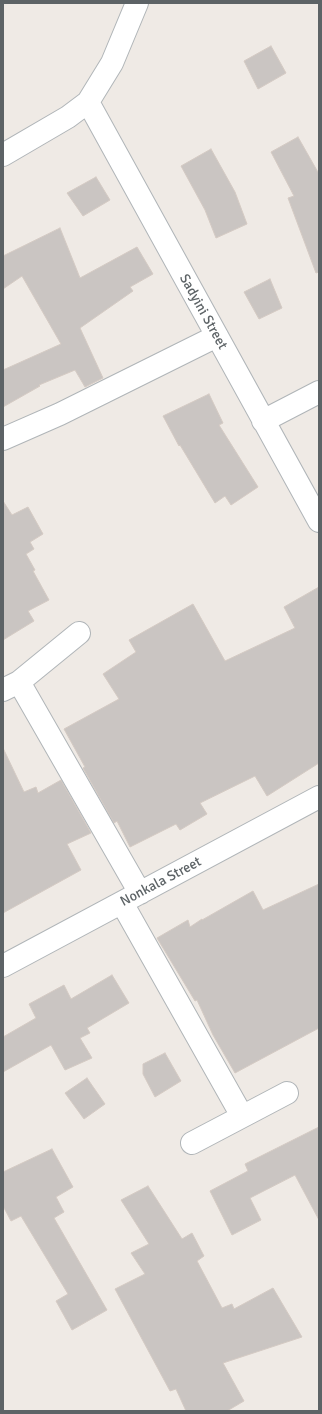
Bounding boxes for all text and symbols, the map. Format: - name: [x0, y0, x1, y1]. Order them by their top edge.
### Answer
- street label: Sadyini Street: [175, 271, 231, 353]
- street label: Nonkala Street: [118, 854, 204, 910]

